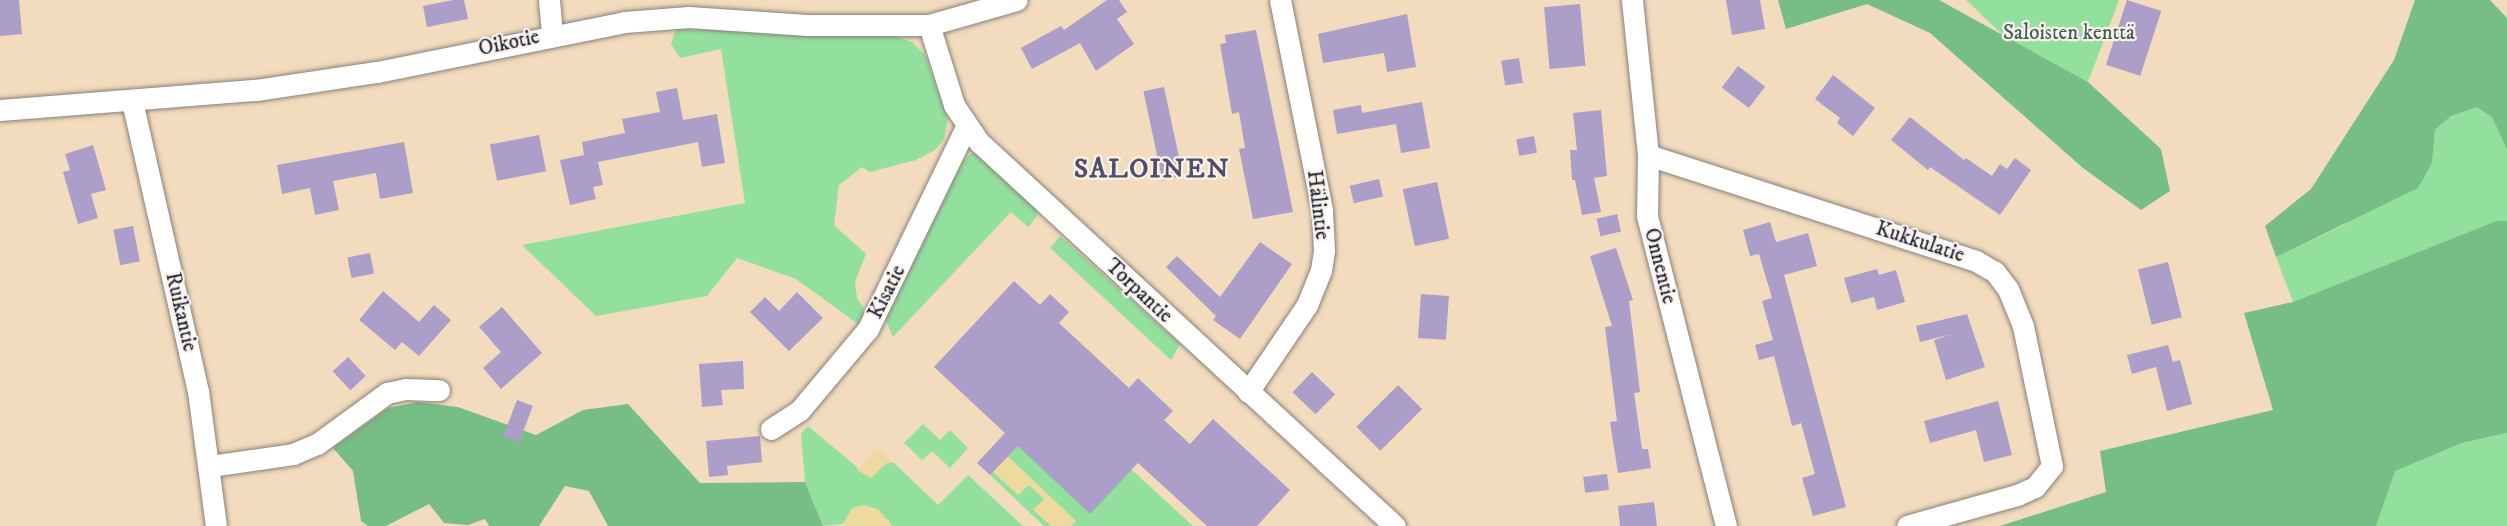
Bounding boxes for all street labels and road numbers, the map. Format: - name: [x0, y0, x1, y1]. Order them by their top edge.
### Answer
- street label: Oikotie: [476, 24, 542, 62]
- street label: Hälintie: [1301, 169, 1335, 241]
- street label: Kukkulatie: [1873, 216, 1967, 268]
- street label: Onnentie: [1638, 226, 1682, 306]
- street label: Torpantie: [1100, 254, 1178, 328]
- street label: Kisatie: [863, 261, 911, 323]
- street label: Ruikantie: [160, 270, 202, 354]

